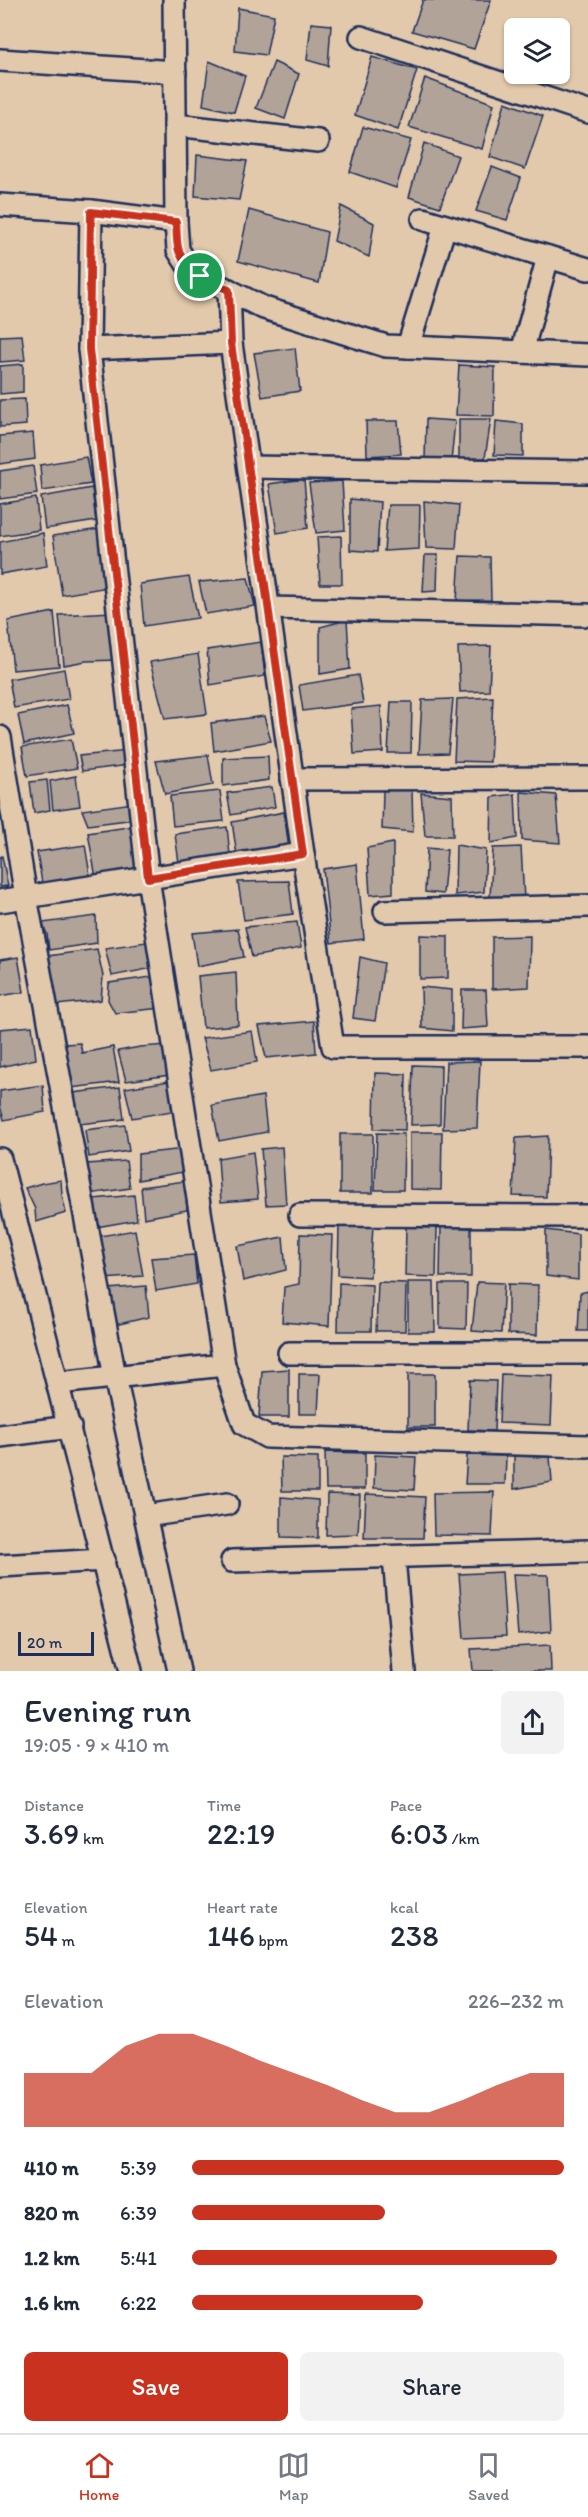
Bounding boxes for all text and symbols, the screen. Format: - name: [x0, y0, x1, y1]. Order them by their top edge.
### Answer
- map controls: [504, 18, 570, 84]
- button: layers: [504, 18, 570, 84]
- pin: [174, 250, 225, 301]
- icon: arrive: [183, 259, 216, 292]
- scale bar: [18, 1629, 94, 1656]
- text: 20 m: [27, 1633, 62, 1652]
- text: Evening run: [24, 1691, 191, 1730]
- button: share: [501, 1691, 564, 1754]
- text: 19:05 · 9 × 410 m: [24, 1733, 169, 1757]
- text: Distance: [24, 1796, 84, 1815]
- text: Time: [207, 1796, 241, 1815]
- text: Pace: [390, 1796, 422, 1815]
- text: 3.69: [24, 1815, 79, 1852]
- text: 22:19: [207, 1815, 276, 1852]
- text: 6:03: [390, 1815, 448, 1852]
- text: km: [79, 1829, 104, 1848]
- text: /km: [448, 1829, 480, 1848]
- text: Elevation: [24, 1898, 88, 1917]
- text: Heart rate: [207, 1898, 278, 1917]
- text: kcal: [390, 1898, 418, 1917]
- text: 54: [24, 1917, 58, 1954]
- text: 146: [207, 1917, 255, 1954]
- text: 238: [390, 1917, 439, 1954]
- text: m: [58, 1931, 75, 1950]
- text: bpm: [255, 1931, 288, 1950]
- text: Elevation: [24, 1989, 103, 2013]
- text: 226–232 m: [468, 1989, 564, 2013]
- text: 410 m: [24, 2156, 79, 2180]
- text: 5:39: [120, 2156, 157, 2180]
- text: 820 m: [24, 2201, 79, 2225]
- text: 6:39: [120, 2201, 157, 2225]
- text: 1.2 km: [24, 2246, 80, 2270]
- text: 5:41: [120, 2246, 157, 2270]
- text: 1.6 km: [24, 2291, 80, 2315]
- text: 6:22: [120, 2291, 157, 2315]
- button: Save: [24, 2352, 288, 2421]
- button: Share: [300, 2352, 564, 2421]
- tab: Home: [79, 2449, 119, 2504]
- tab: Map: [277, 2449, 310, 2504]
- tab: Saved: [468, 2449, 509, 2504]

